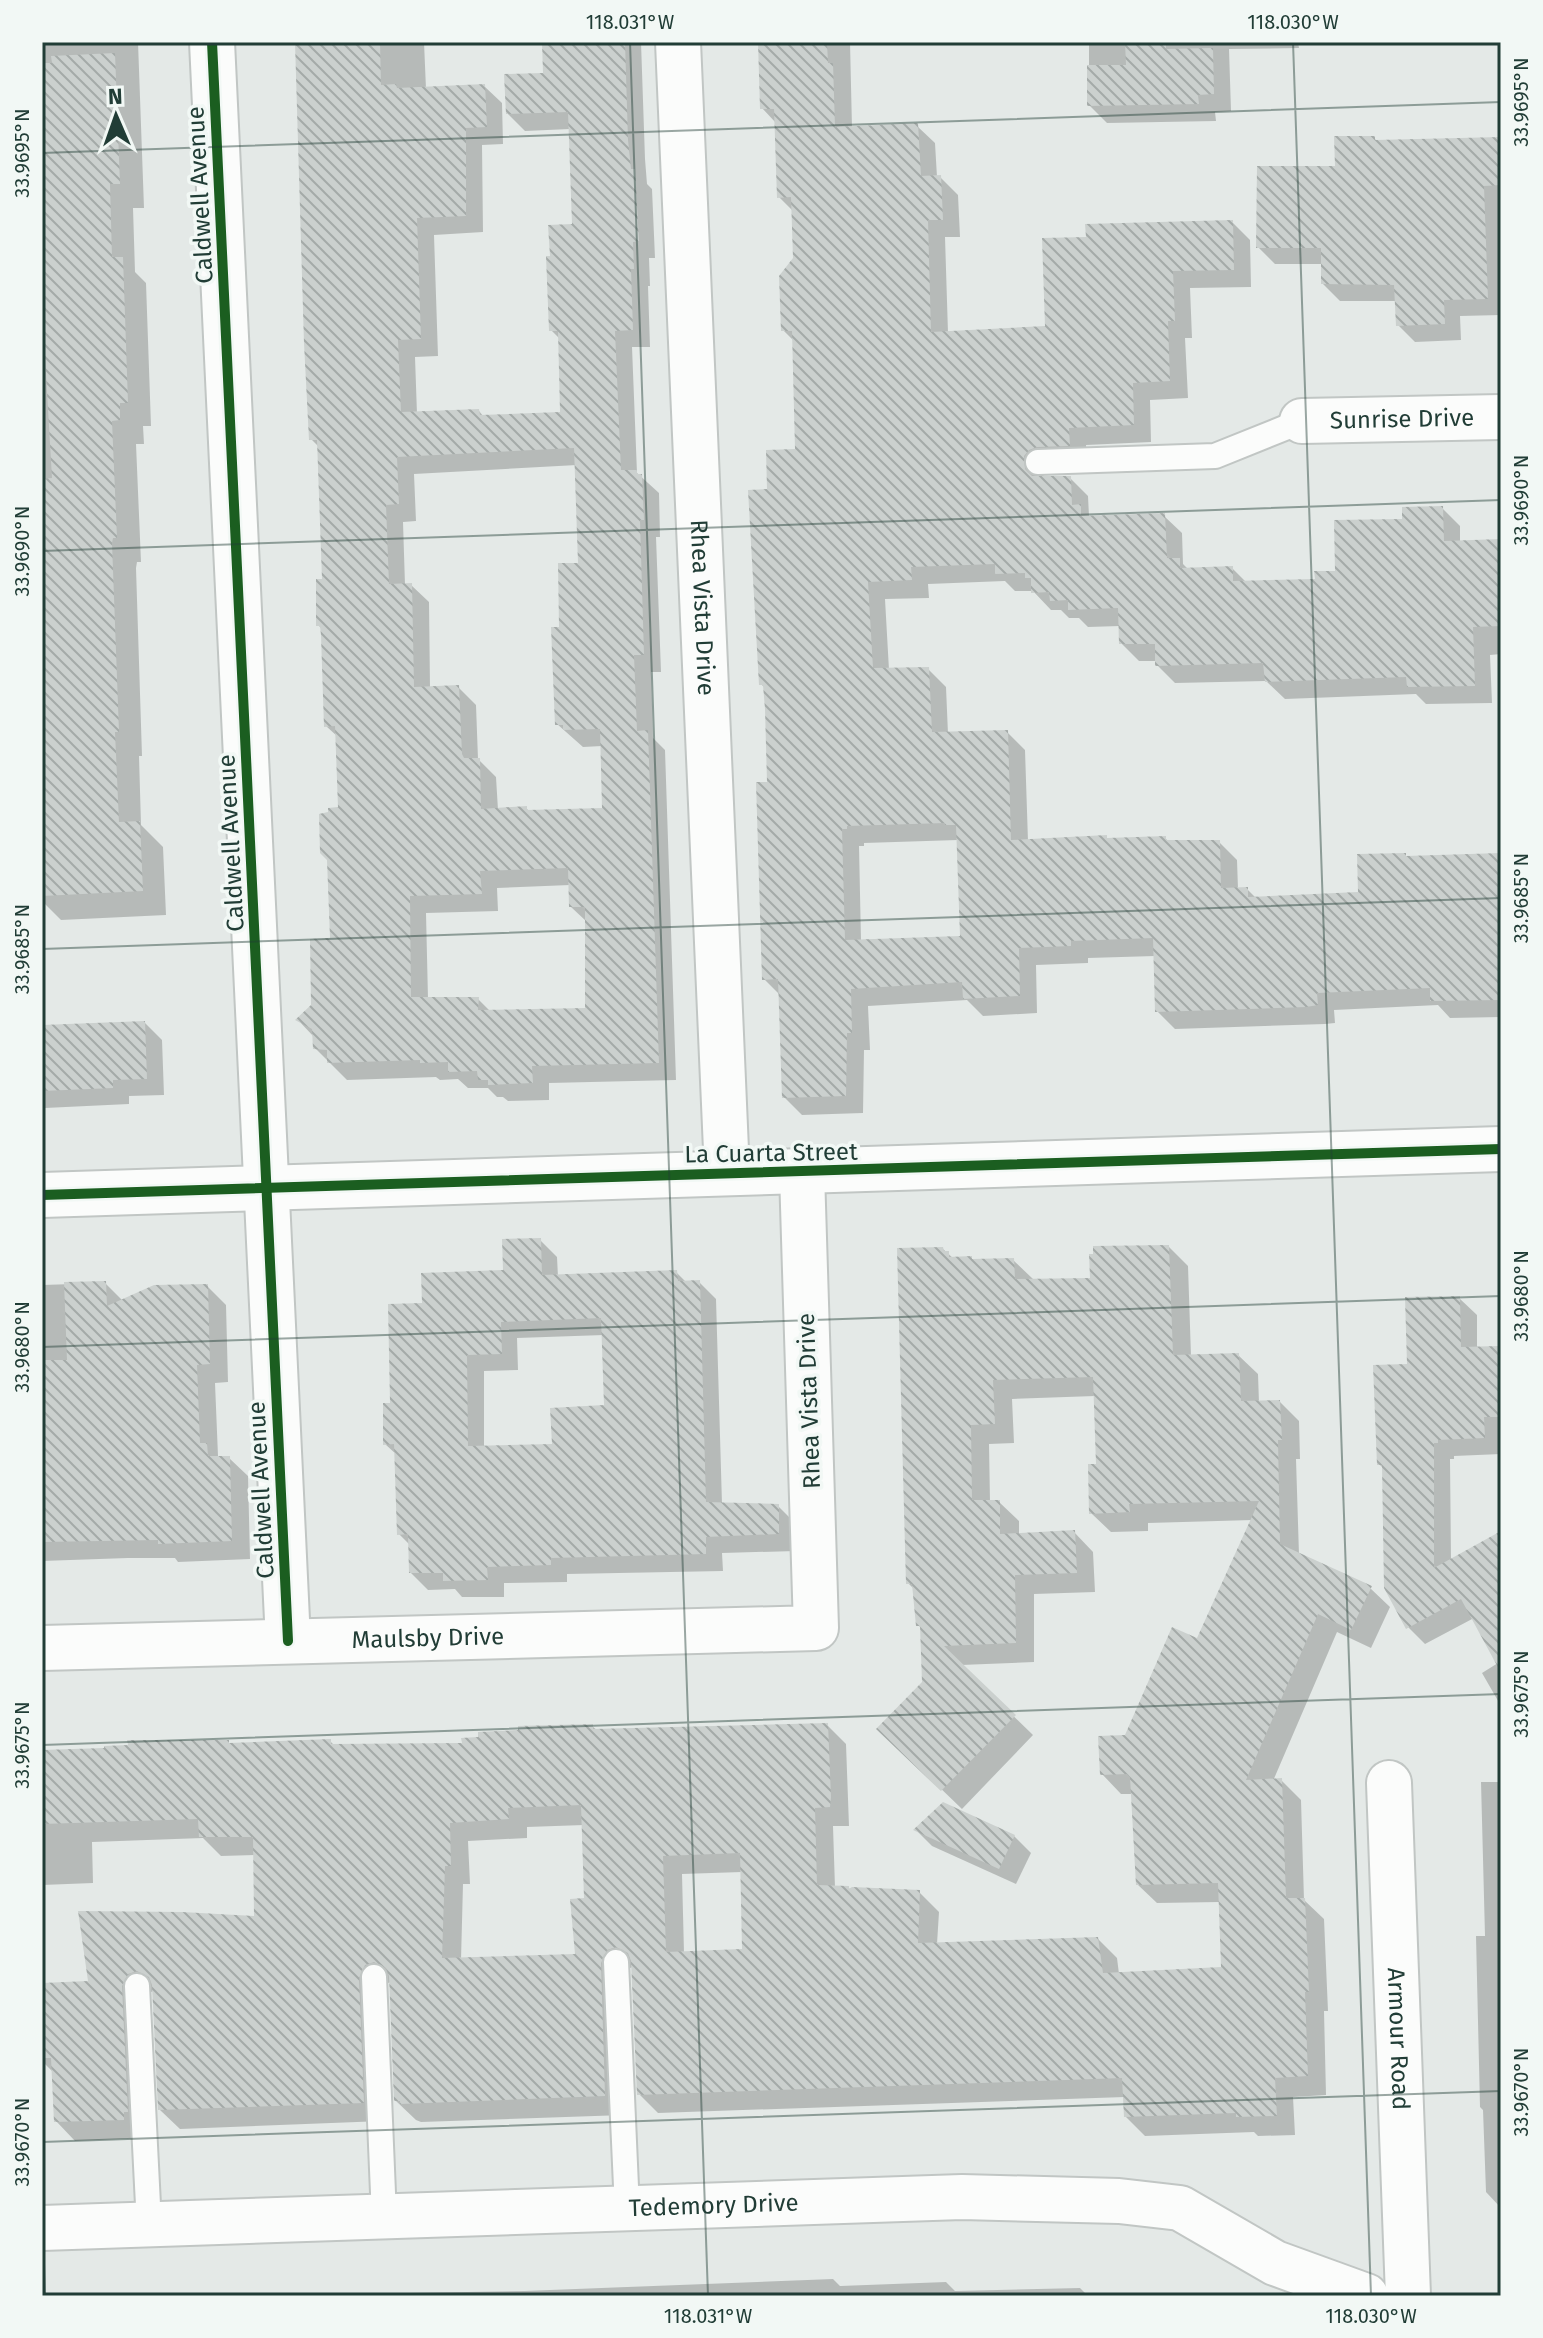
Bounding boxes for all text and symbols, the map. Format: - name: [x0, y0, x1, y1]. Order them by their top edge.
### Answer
- text: 118.031°W: [586, 10, 675, 34]
- text: 118.030°W: [1247, 10, 1339, 34]
- text: 33.9695°N: [1509, 57, 1533, 147]
- north arrow: [76, 76, 156, 156]
- text: N: [108, 83, 123, 110]
- street label: Caldwell Avenue: [181, 106, 219, 284]
- text: 33.9695°N: [10, 108, 34, 198]
- street label: Sunrise Drive: [1330, 404, 1474, 434]
- text: 33.9690°N: [1509, 455, 1533, 545]
- text: 33.9690°N: [10, 506, 34, 596]
- street label: Rhea Vista Drive: [685, 519, 720, 696]
- street label: Caldwell Avenue: [212, 754, 250, 932]
- text: 33.9685°N: [1509, 853, 1533, 943]
- text: 33.9685°N: [10, 904, 34, 994]
- street label: La Cuarta Street: [684, 1137, 858, 1169]
- text: 33.9680°N: [1509, 1250, 1533, 1342]
- text: 33.9680°N: [10, 1301, 34, 1393]
- street label: Rhea Vista Drive: [792, 1312, 826, 1490]
- street label: Caldwell Avenue: [242, 1401, 280, 1579]
- street label: Maulsby Drive: [351, 1622, 505, 1654]
- text: 33.9675°N: [1509, 1650, 1533, 1738]
- text: 33.9675°N: [10, 1701, 34, 1789]
- street label: Armour Road: [1382, 1967, 1415, 2111]
- text: 33.9670°N: [1509, 2048, 1533, 2136]
- text: 33.9670°N: [10, 2098, 34, 2186]
- street label: Tedemory Drive: [628, 2189, 799, 2222]
- text: 118.031°W: [664, 2304, 753, 2328]
- text: 118.030°W: [1325, 2304, 1417, 2328]

